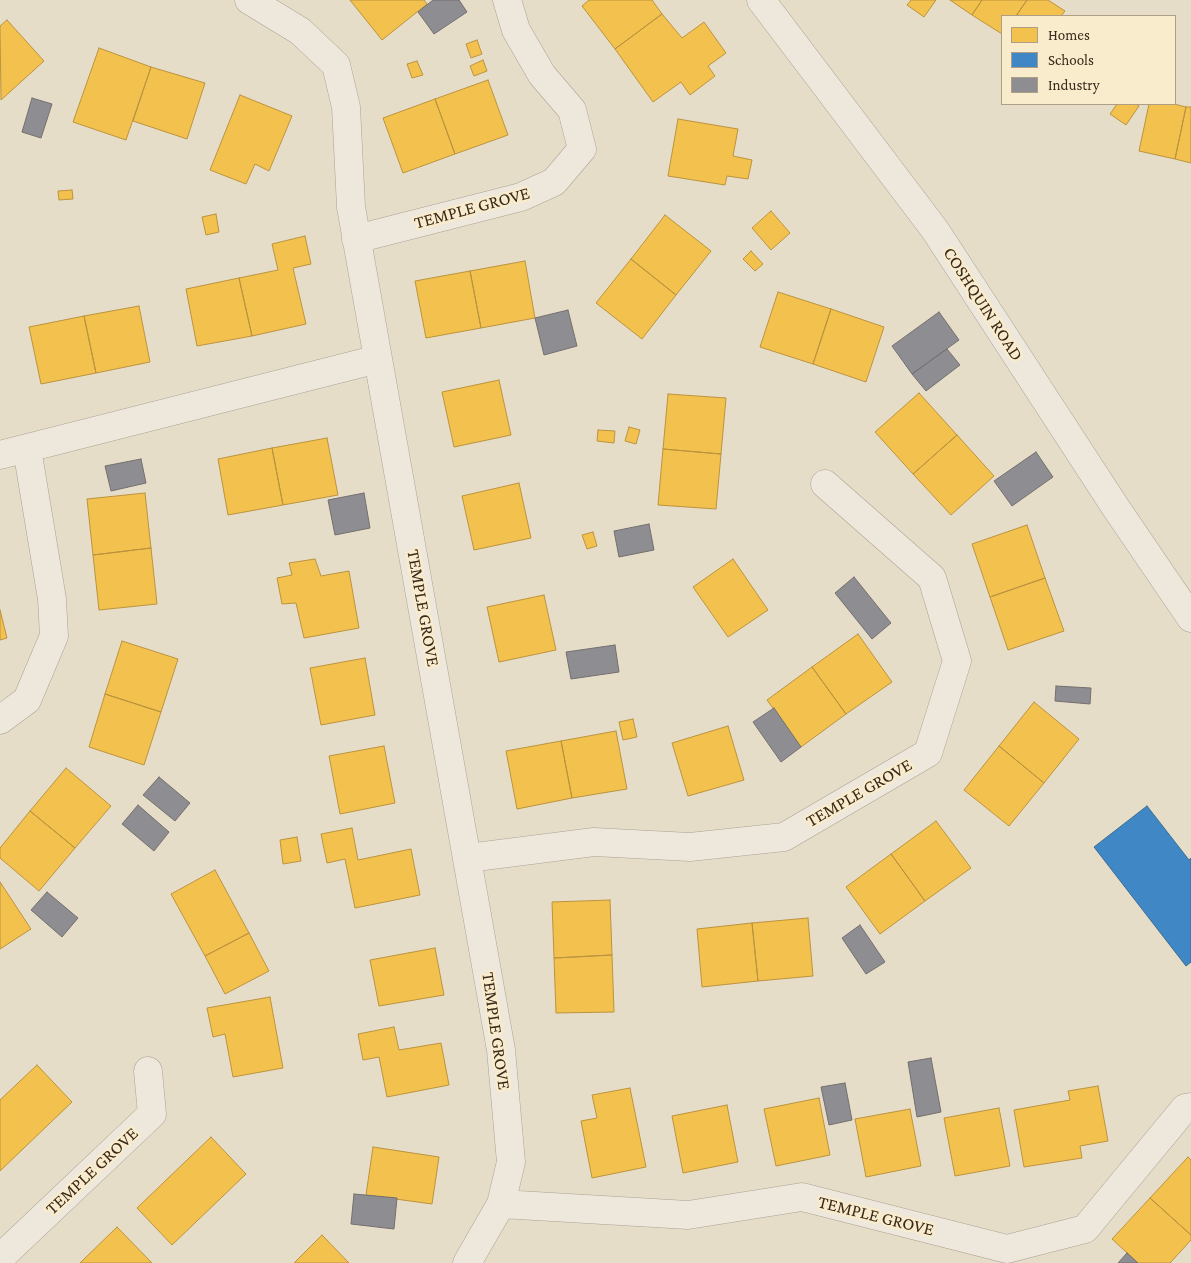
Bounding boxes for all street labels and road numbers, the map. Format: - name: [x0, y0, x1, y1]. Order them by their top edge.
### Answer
- street label: TEMPLE GROVE: [412, 182, 532, 234]
- street label: COSHQUIN ROAD: [938, 243, 1028, 365]
- street label: TEMPLE GROVE: [402, 548, 444, 668]
- street label: TEMPLE GROVE: [802, 754, 916, 832]
- street label: TEMPLE GROVE: [477, 971, 515, 1091]
- street label: TEMPLE GROVE: [41, 1123, 143, 1219]
- street label: TEMPLE GROVE: [816, 1191, 936, 1241]

